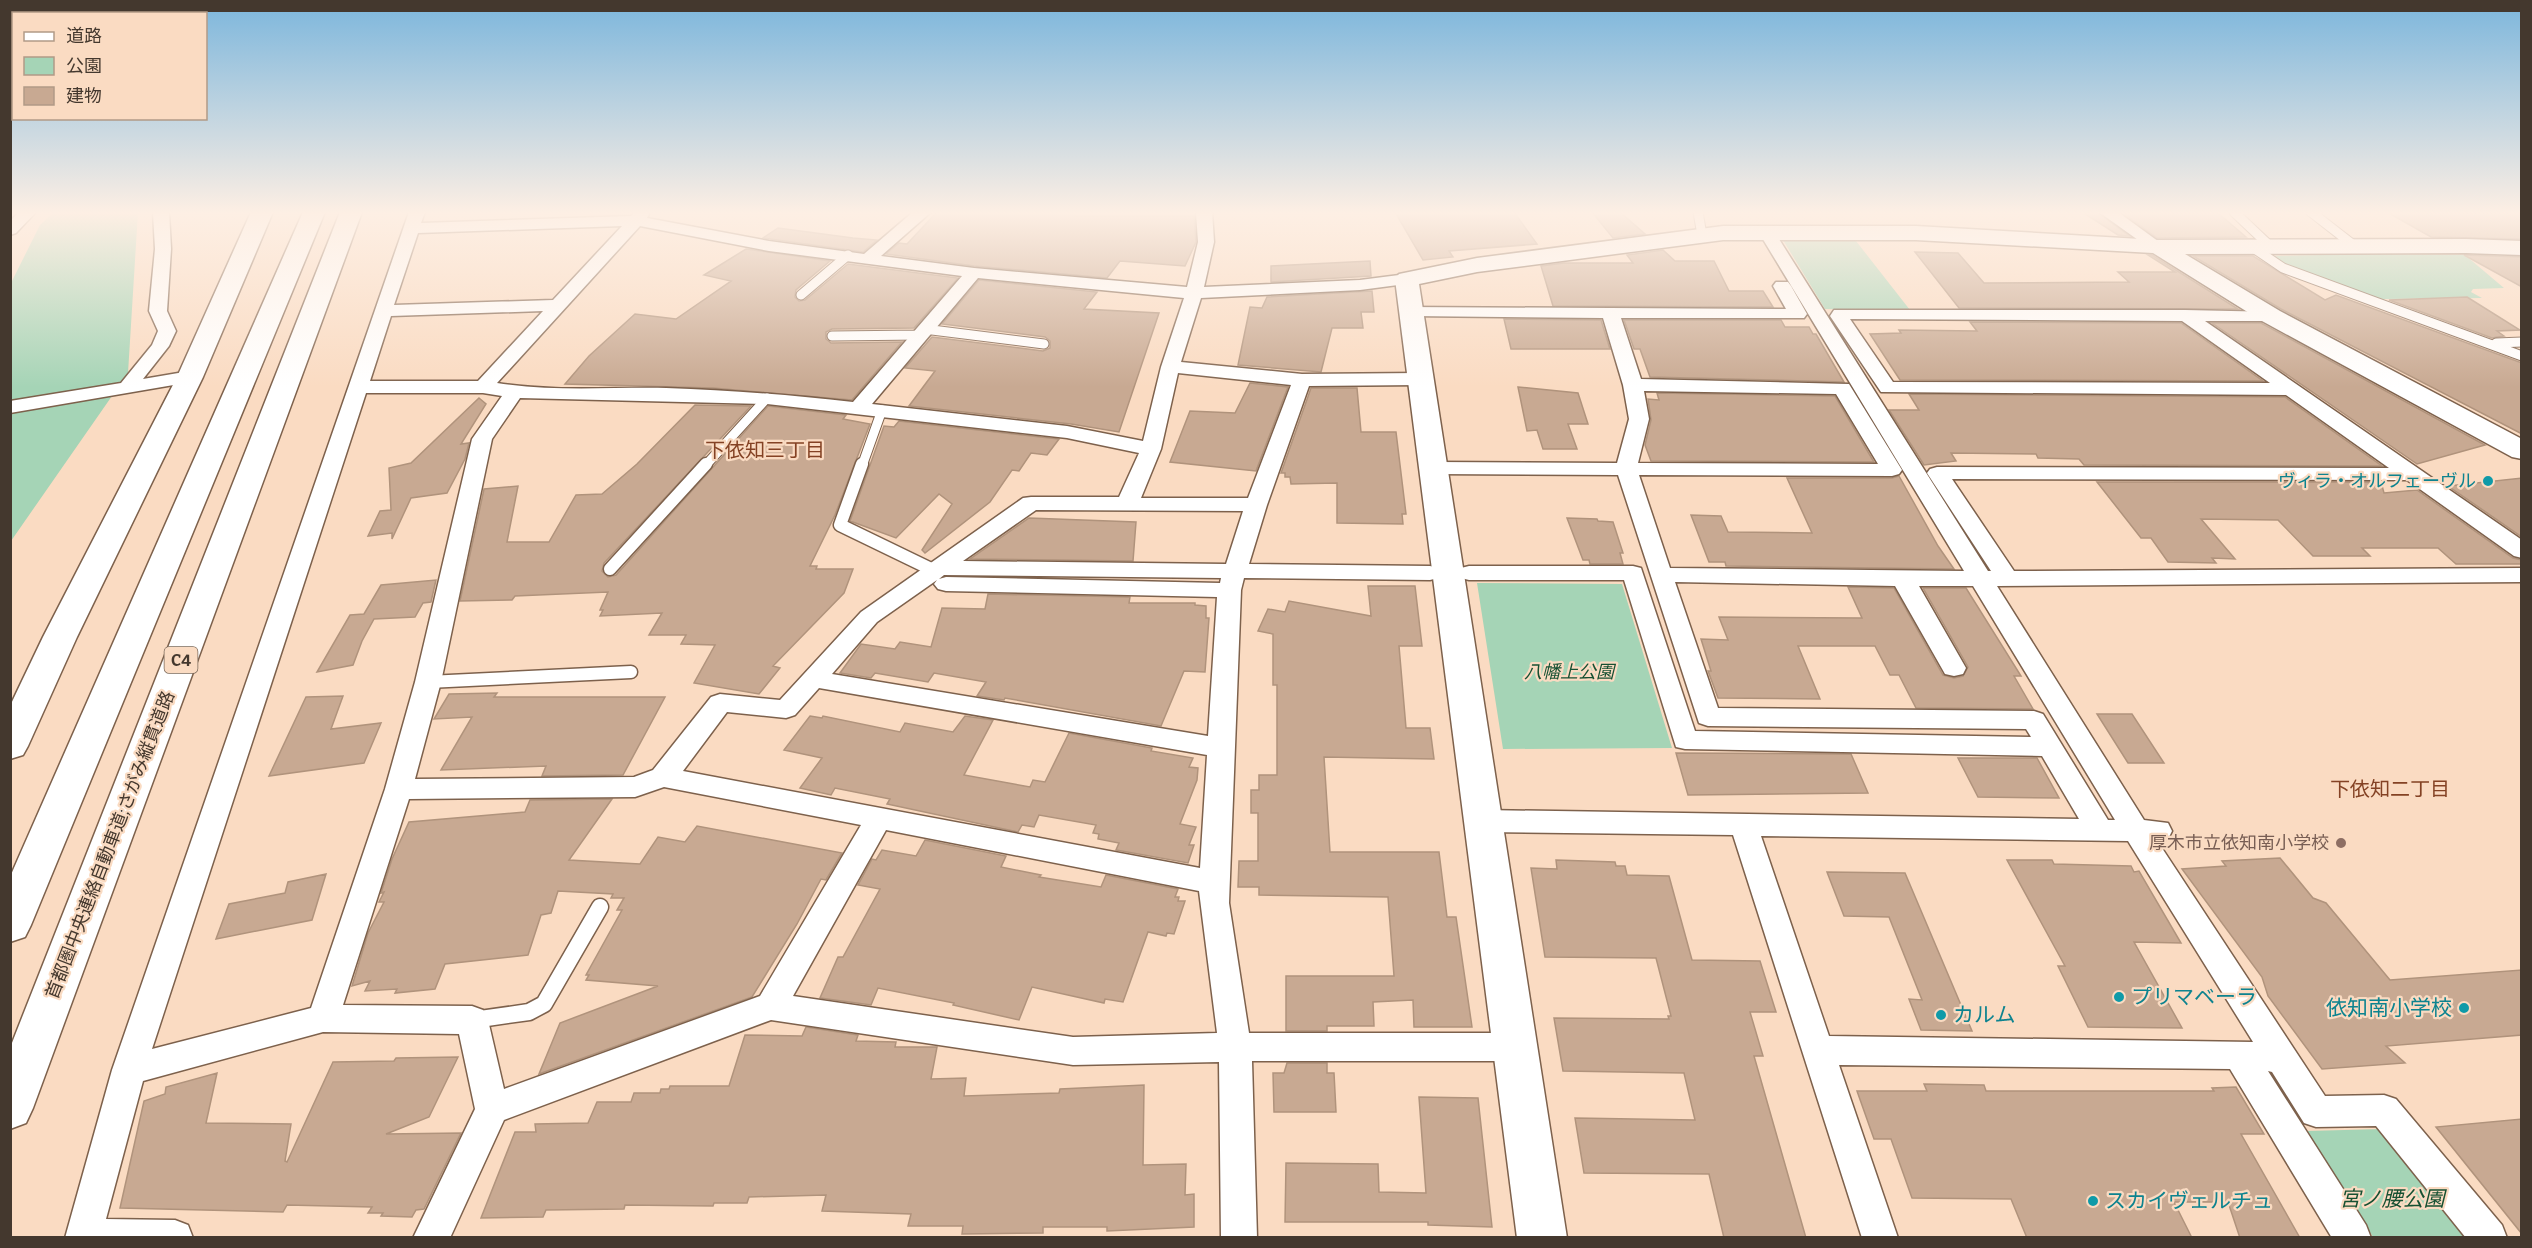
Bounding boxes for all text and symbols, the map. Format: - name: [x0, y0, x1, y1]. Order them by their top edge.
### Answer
- legend: [12, 12, 207, 120]
- text: 道路: [66, 25, 102, 47]
- text: 公園: [66, 55, 102, 77]
- text: 建物: [66, 85, 102, 107]
- district label: 下依知三丁目: [705, 438, 825, 462]
- place label: ヴィラ・オルフェーヴル: [2278, 470, 2476, 492]
- marker: ヴィラ・オルフェーヴル: [2481, 474, 2495, 488]
- road number: C4: [164, 647, 198, 673]
- park label: 八幡上公園: [1524, 661, 1617, 683]
- street label: 首都圏中央連絡自動車道;さがみ縦貫道路: [41, 688, 179, 1002]
- district label: 下依知二丁目: [2330, 777, 2450, 801]
- place label: 厚木市立依知南小学校: [2149, 832, 2329, 854]
- marker: 厚木市立依知南小学校: [2334, 836, 2348, 850]
- place label: プリマベーラ: [2131, 984, 2257, 1010]
- marker: プリマベーラ: [2112, 990, 2126, 1004]
- place label: 依知南小学校: [2326, 995, 2452, 1021]
- marker: 依知南小学校: [2457, 1001, 2471, 1015]
- place label: カルム: [1953, 1002, 2016, 1028]
- marker: カルム: [1934, 1008, 1948, 1022]
- park label: 宮ノ腰公園: [2340, 1186, 2447, 1212]
- place label: スカイヴェルチュ: [2105, 1188, 2273, 1214]
- marker: スカイヴェルチュ: [2086, 1194, 2100, 1208]

